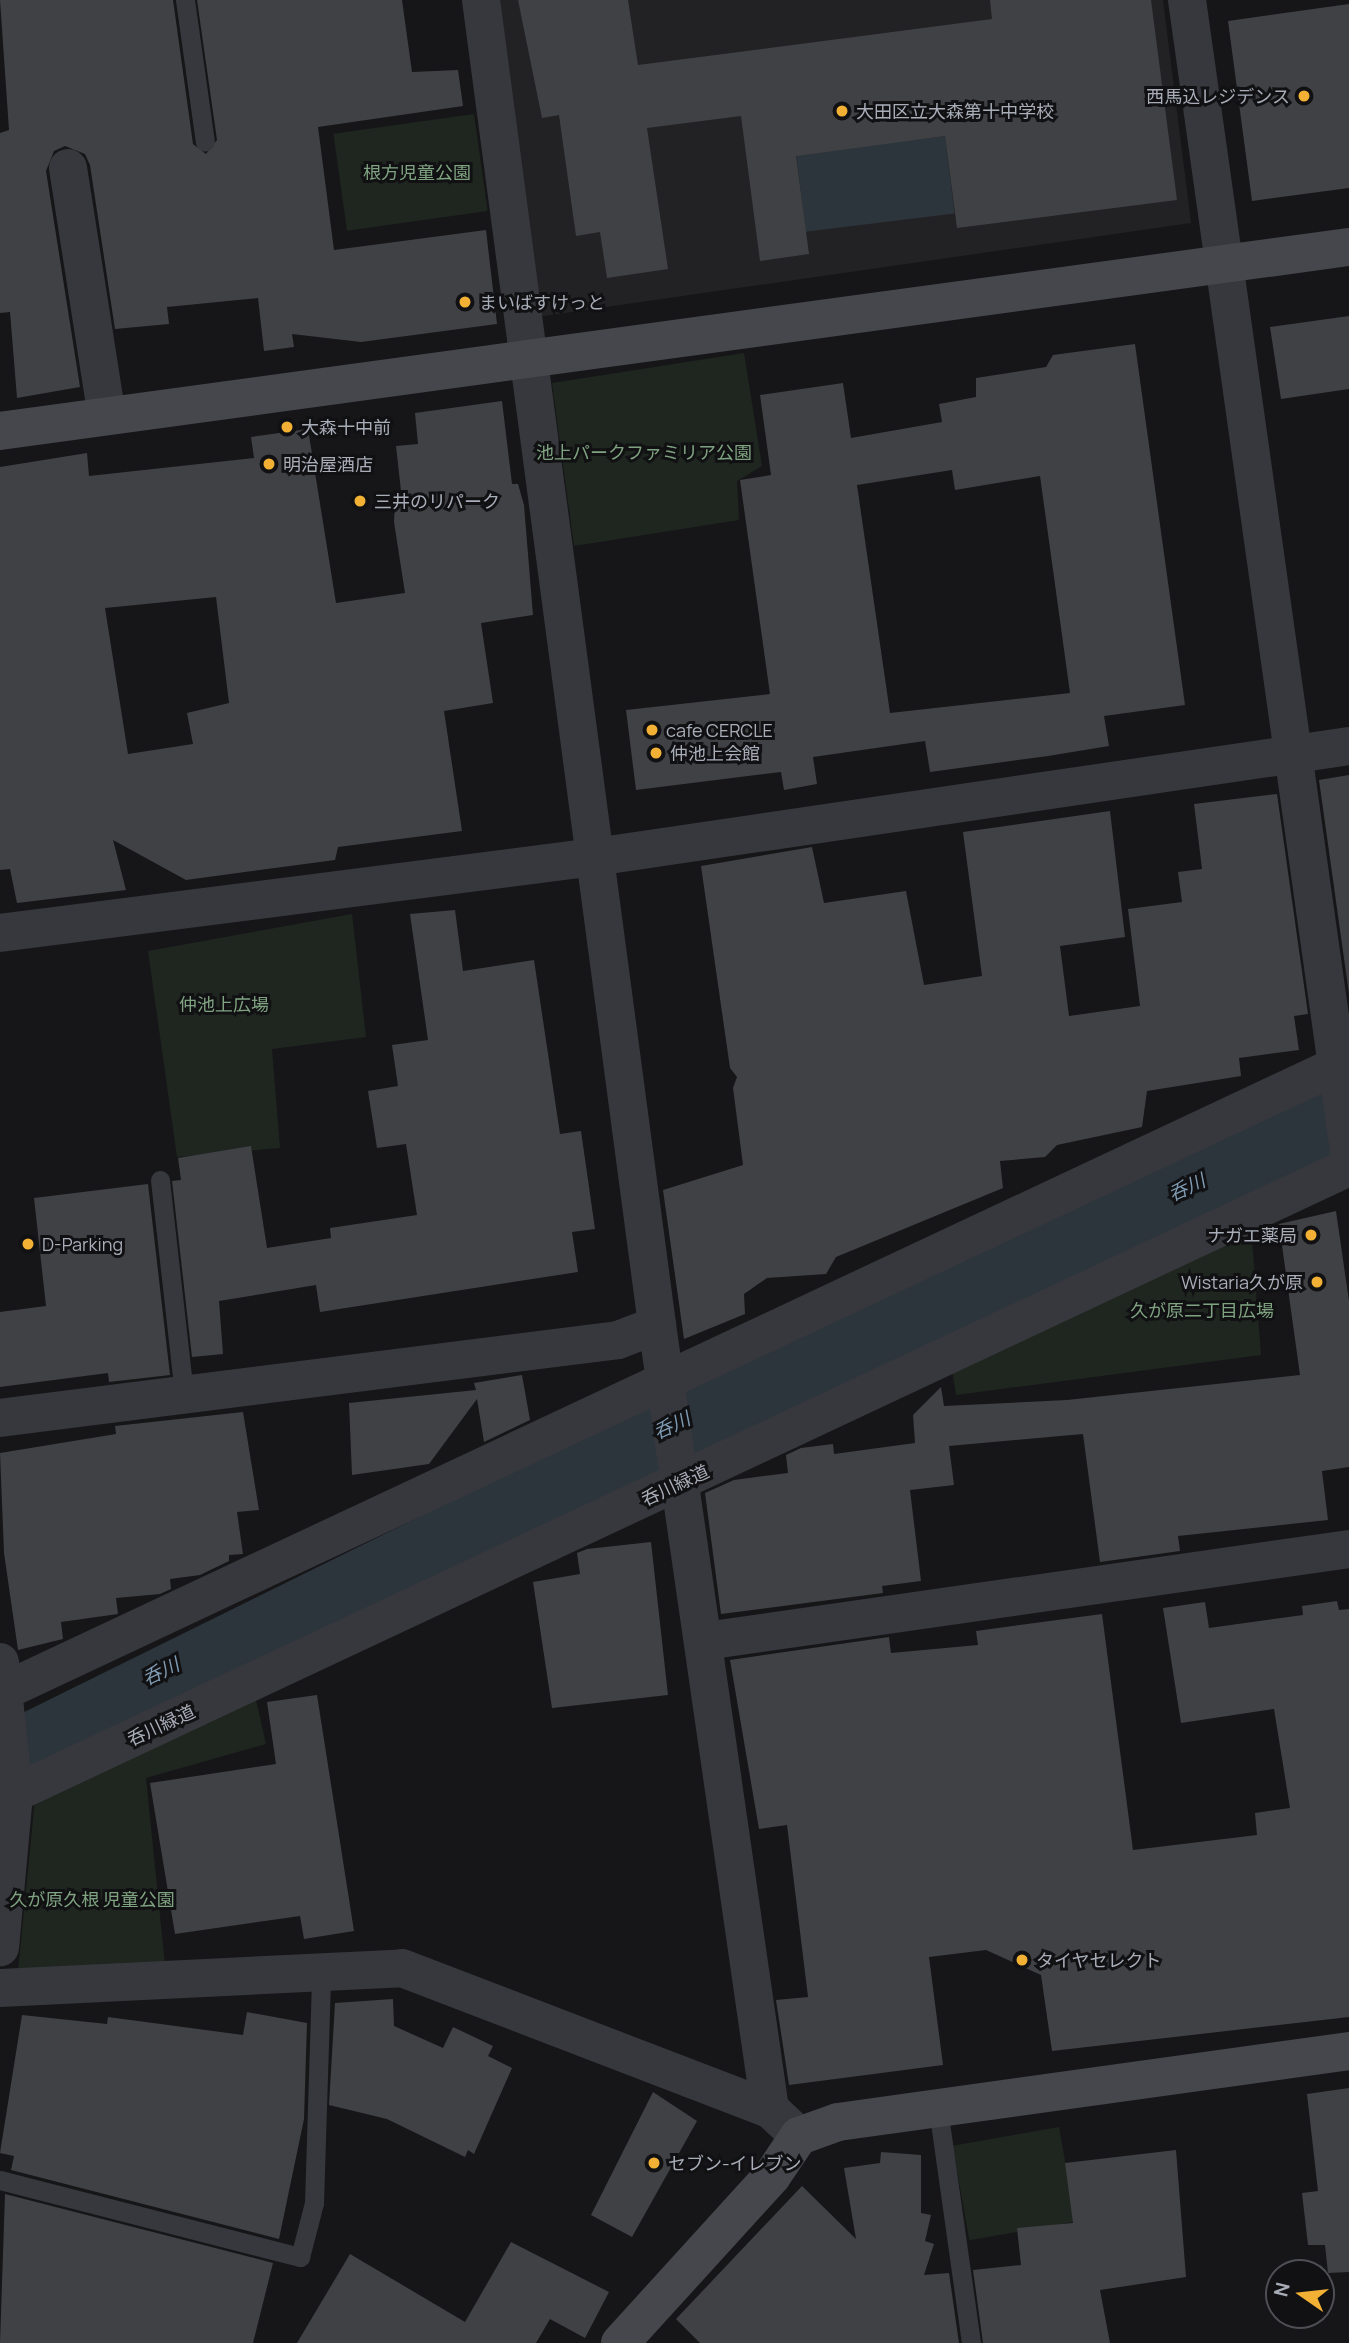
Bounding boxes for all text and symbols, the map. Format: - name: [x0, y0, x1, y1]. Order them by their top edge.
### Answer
- place label: 西馬込レジデンス: [1146, 85, 1290, 107]
- marker: 西馬込レジデンス: [1296, 88, 1312, 104]
- place label: 大田区立大森第十中学校: [856, 100, 1054, 122]
- marker: 大田区立大森第十中学校: [834, 103, 850, 119]
- park label: 根方児童公園: [363, 161, 471, 183]
- place label: まいばすけっと: [479, 291, 605, 313]
- marker: まいばすけっと: [457, 294, 473, 310]
- place label: 大森十中前: [301, 416, 391, 438]
- marker: 大森十中前: [279, 419, 295, 435]
- park label: 池上パークファミリア公園: [536, 441, 752, 463]
- place label: 明治屋酒店: [283, 453, 373, 475]
- marker: 明治屋酒店: [261, 456, 277, 472]
- place label: 三井のリパーク: [374, 490, 500, 512]
- marker: 三井のリパーク: [352, 493, 368, 509]
- place label: cafe CERCLE: [666, 719, 773, 741]
- marker: cafe CERCLE: [644, 722, 660, 738]
- place label: 仲池上会館: [670, 742, 760, 764]
- marker: 仲池上会館: [648, 745, 664, 761]
- park label: 仲池上広場: [179, 993, 269, 1015]
- water label: 呑川: [1165, 1170, 1209, 1206]
- place label: ナガエ薬局: [1207, 1224, 1297, 1246]
- marker: ナガエ薬局: [1303, 1227, 1319, 1243]
- place label: D-Parking: [42, 1233, 123, 1255]
- marker: D-Parking: [20, 1236, 36, 1252]
- place label: Wistaria久が原: [1181, 1271, 1303, 1293]
- marker: Wistaria久が原: [1309, 1274, 1325, 1290]
- park label: 久が原二丁目広場: [1130, 1299, 1274, 1321]
- water label: 呑川: [650, 1408, 694, 1444]
- street label: 呑川緑道: [638, 1460, 712, 1510]
- water label: 呑川: [139, 1653, 183, 1691]
- street label: 呑川緑道: [124, 1700, 198, 1750]
- park label: 久が原久根 児童公園: [9, 1888, 175, 1910]
- place label: タイヤセレクト: [1036, 1949, 1162, 1971]
- marker: タイヤセレクト: [1014, 1952, 1030, 1968]
- place label: セブン-イレブン: [668, 2152, 802, 2174]
- marker: セブン-イレブン: [646, 2155, 662, 2171]
- north arrow: [1265, 2259, 1335, 2329]
- text: N: [1267, 2280, 1296, 2299]

